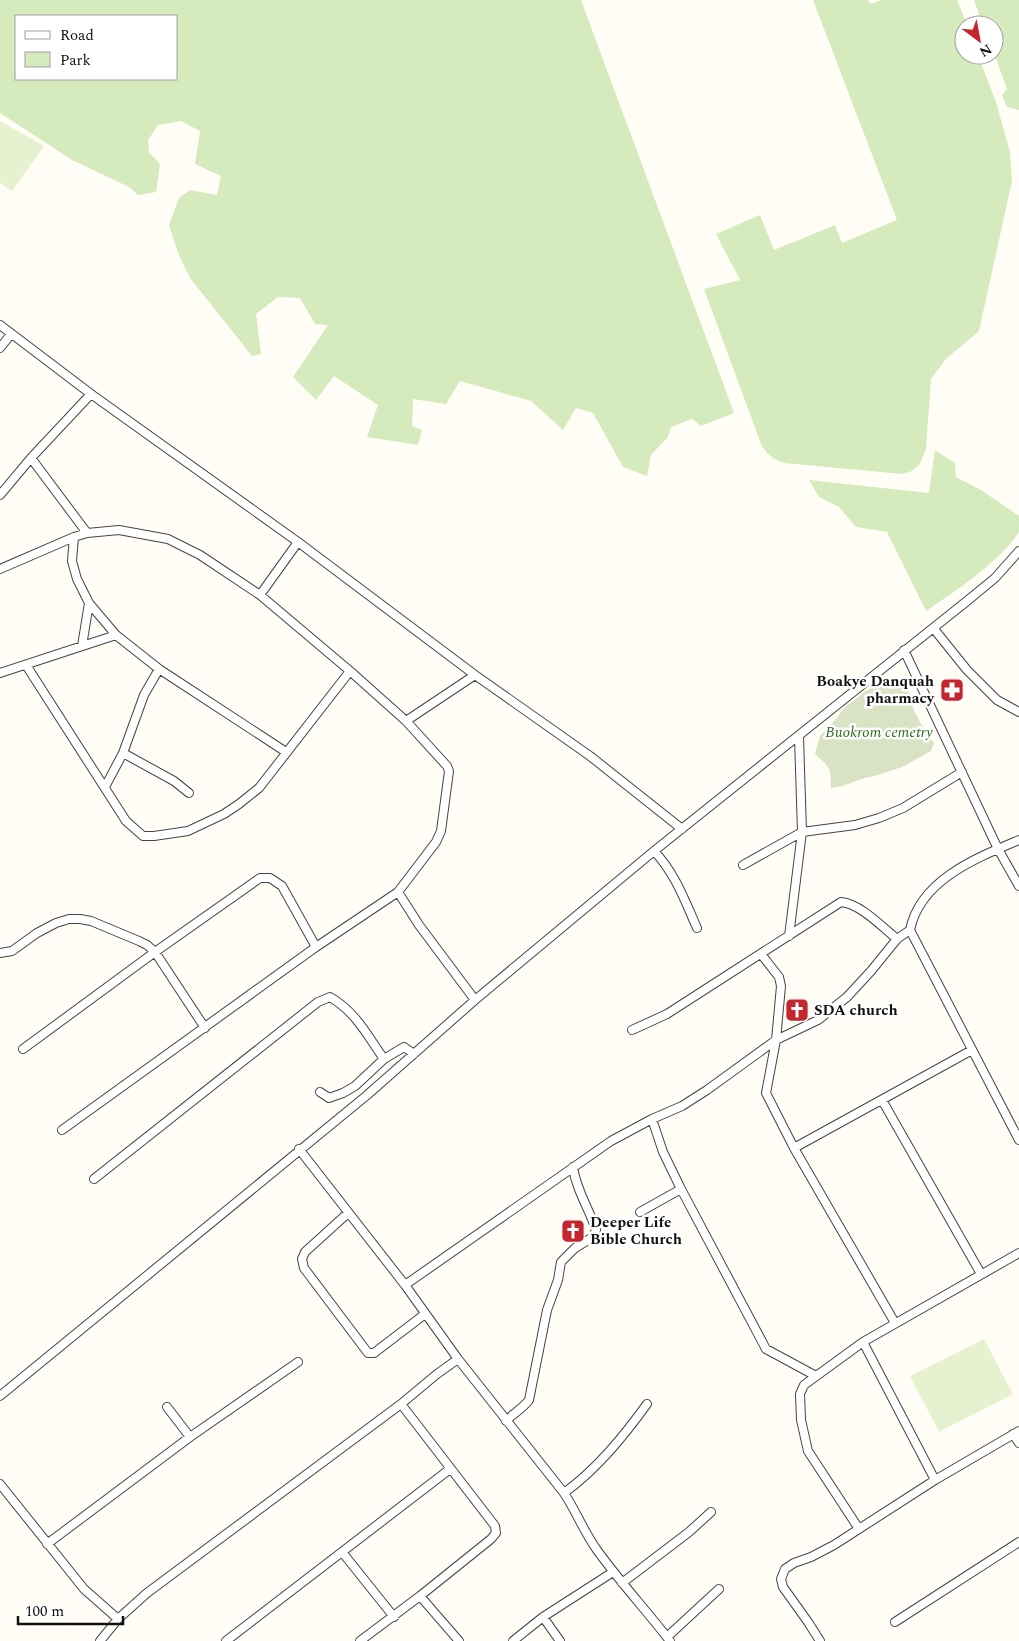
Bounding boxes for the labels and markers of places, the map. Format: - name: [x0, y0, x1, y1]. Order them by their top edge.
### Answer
- place label: Boakye Danquah pharmacy: [816, 670, 935, 710]
- pharmacy icon: Boakye Danquah pharmacy: [939, 677, 965, 703]
- church icon: SDA church: [784, 997, 810, 1023]
- place label: SDA church: [814, 999, 898, 1022]
- place label: Deeper Life Bible Church: [590, 1211, 682, 1251]
- church icon: Deeper Life Bible Church: [560, 1218, 586, 1244]

